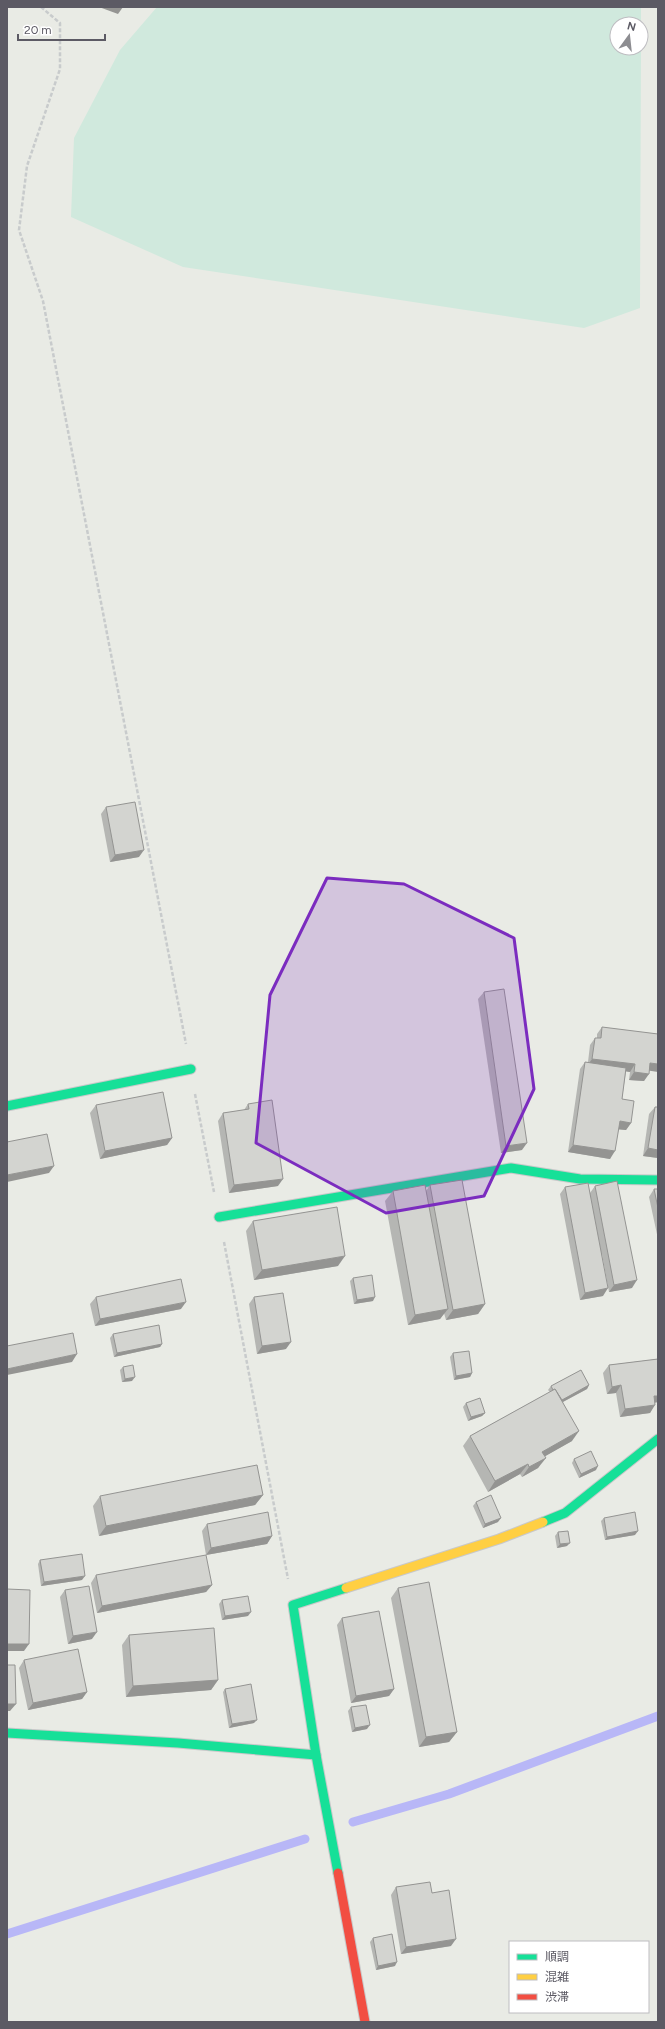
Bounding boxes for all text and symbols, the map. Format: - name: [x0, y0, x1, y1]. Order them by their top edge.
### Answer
- scale bar: [18, 16, 105, 42]
- north arrow: [609, 16, 649, 56]
- text: N: [626, 19, 637, 34]
- text: 20 m: [24, 23, 52, 37]
- legend: [509, 1941, 649, 2013]
- text: 順調: [545, 1950, 569, 1964]
- text: 混雑: [545, 1970, 569, 1984]
- text: 渋滞: [545, 1990, 569, 2004]

